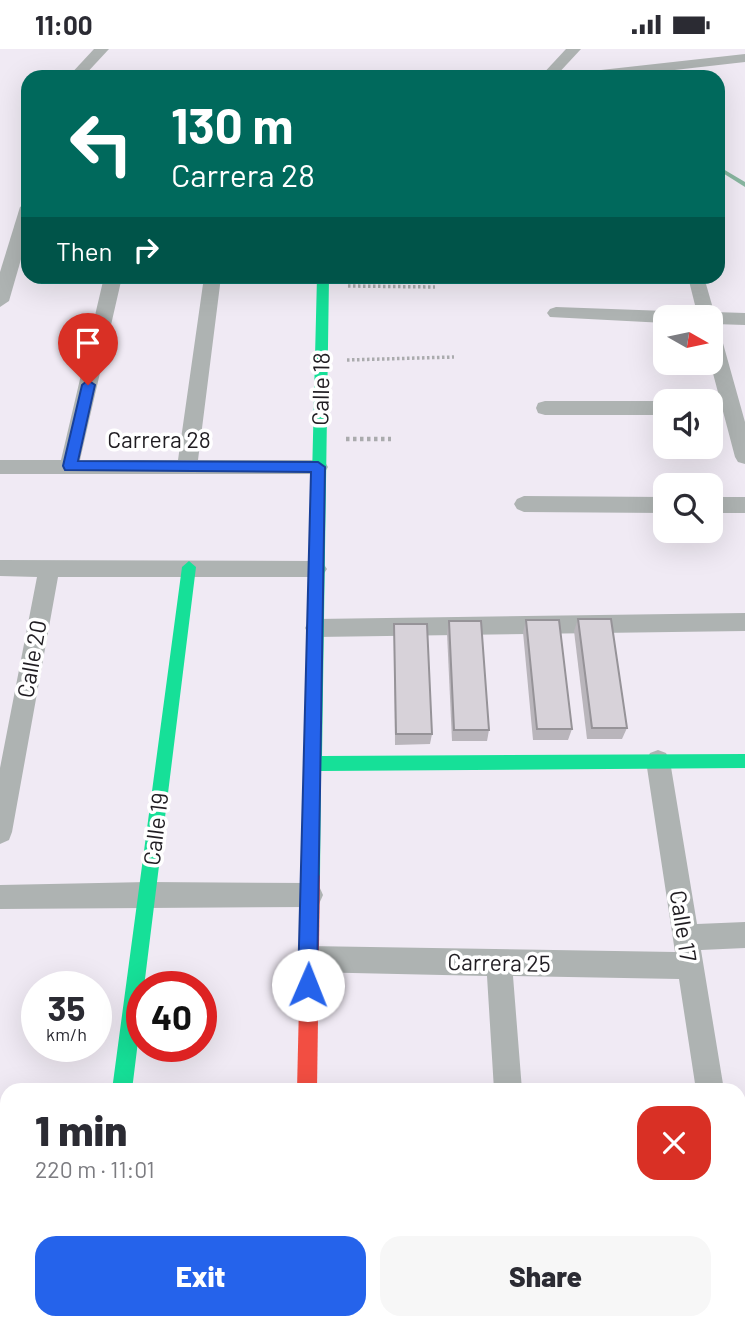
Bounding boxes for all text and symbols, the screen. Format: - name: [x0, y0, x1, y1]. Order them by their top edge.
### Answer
- text: 11:00: [35, 9, 93, 40]
- text: 130 m: [171, 95, 293, 154]
- icon: left: [56, 98, 147, 189]
- text: Carrera 28: [171, 155, 315, 193]
- icon: right: [127, 231, 165, 269]
- text: Then: [56, 235, 113, 266]
- north arrow: [653, 305, 723, 375]
- map controls: [653, 305, 723, 543]
- pin: [58, 313, 118, 385]
- icon: arrive: [69, 324, 107, 362]
- street label: Calle 18: [305, 352, 335, 426]
- button: sound: [653, 389, 723, 459]
- street label: Carrera 28: [107, 425, 211, 453]
- button: search: [653, 473, 723, 543]
- street label: Calle 20: [10, 618, 52, 700]
- street label: Calle 19: [137, 791, 173, 867]
- street label: Calle 17: [665, 888, 703, 964]
- street label: Carrera 25: [447, 947, 551, 977]
- position arrow: [271, 948, 345, 1022]
- speed limit sign: 40: [126, 971, 217, 1062]
- text: 35: [48, 986, 85, 1028]
- text: km/h: [46, 1023, 87, 1045]
- text: 1 min: [35, 1104, 127, 1154]
- button: close: [637, 1106, 711, 1180]
- text: 220 m · 11:01: [35, 1155, 155, 1183]
- button: Exit: [35, 1236, 366, 1316]
- button: Share: [380, 1236, 711, 1316]

